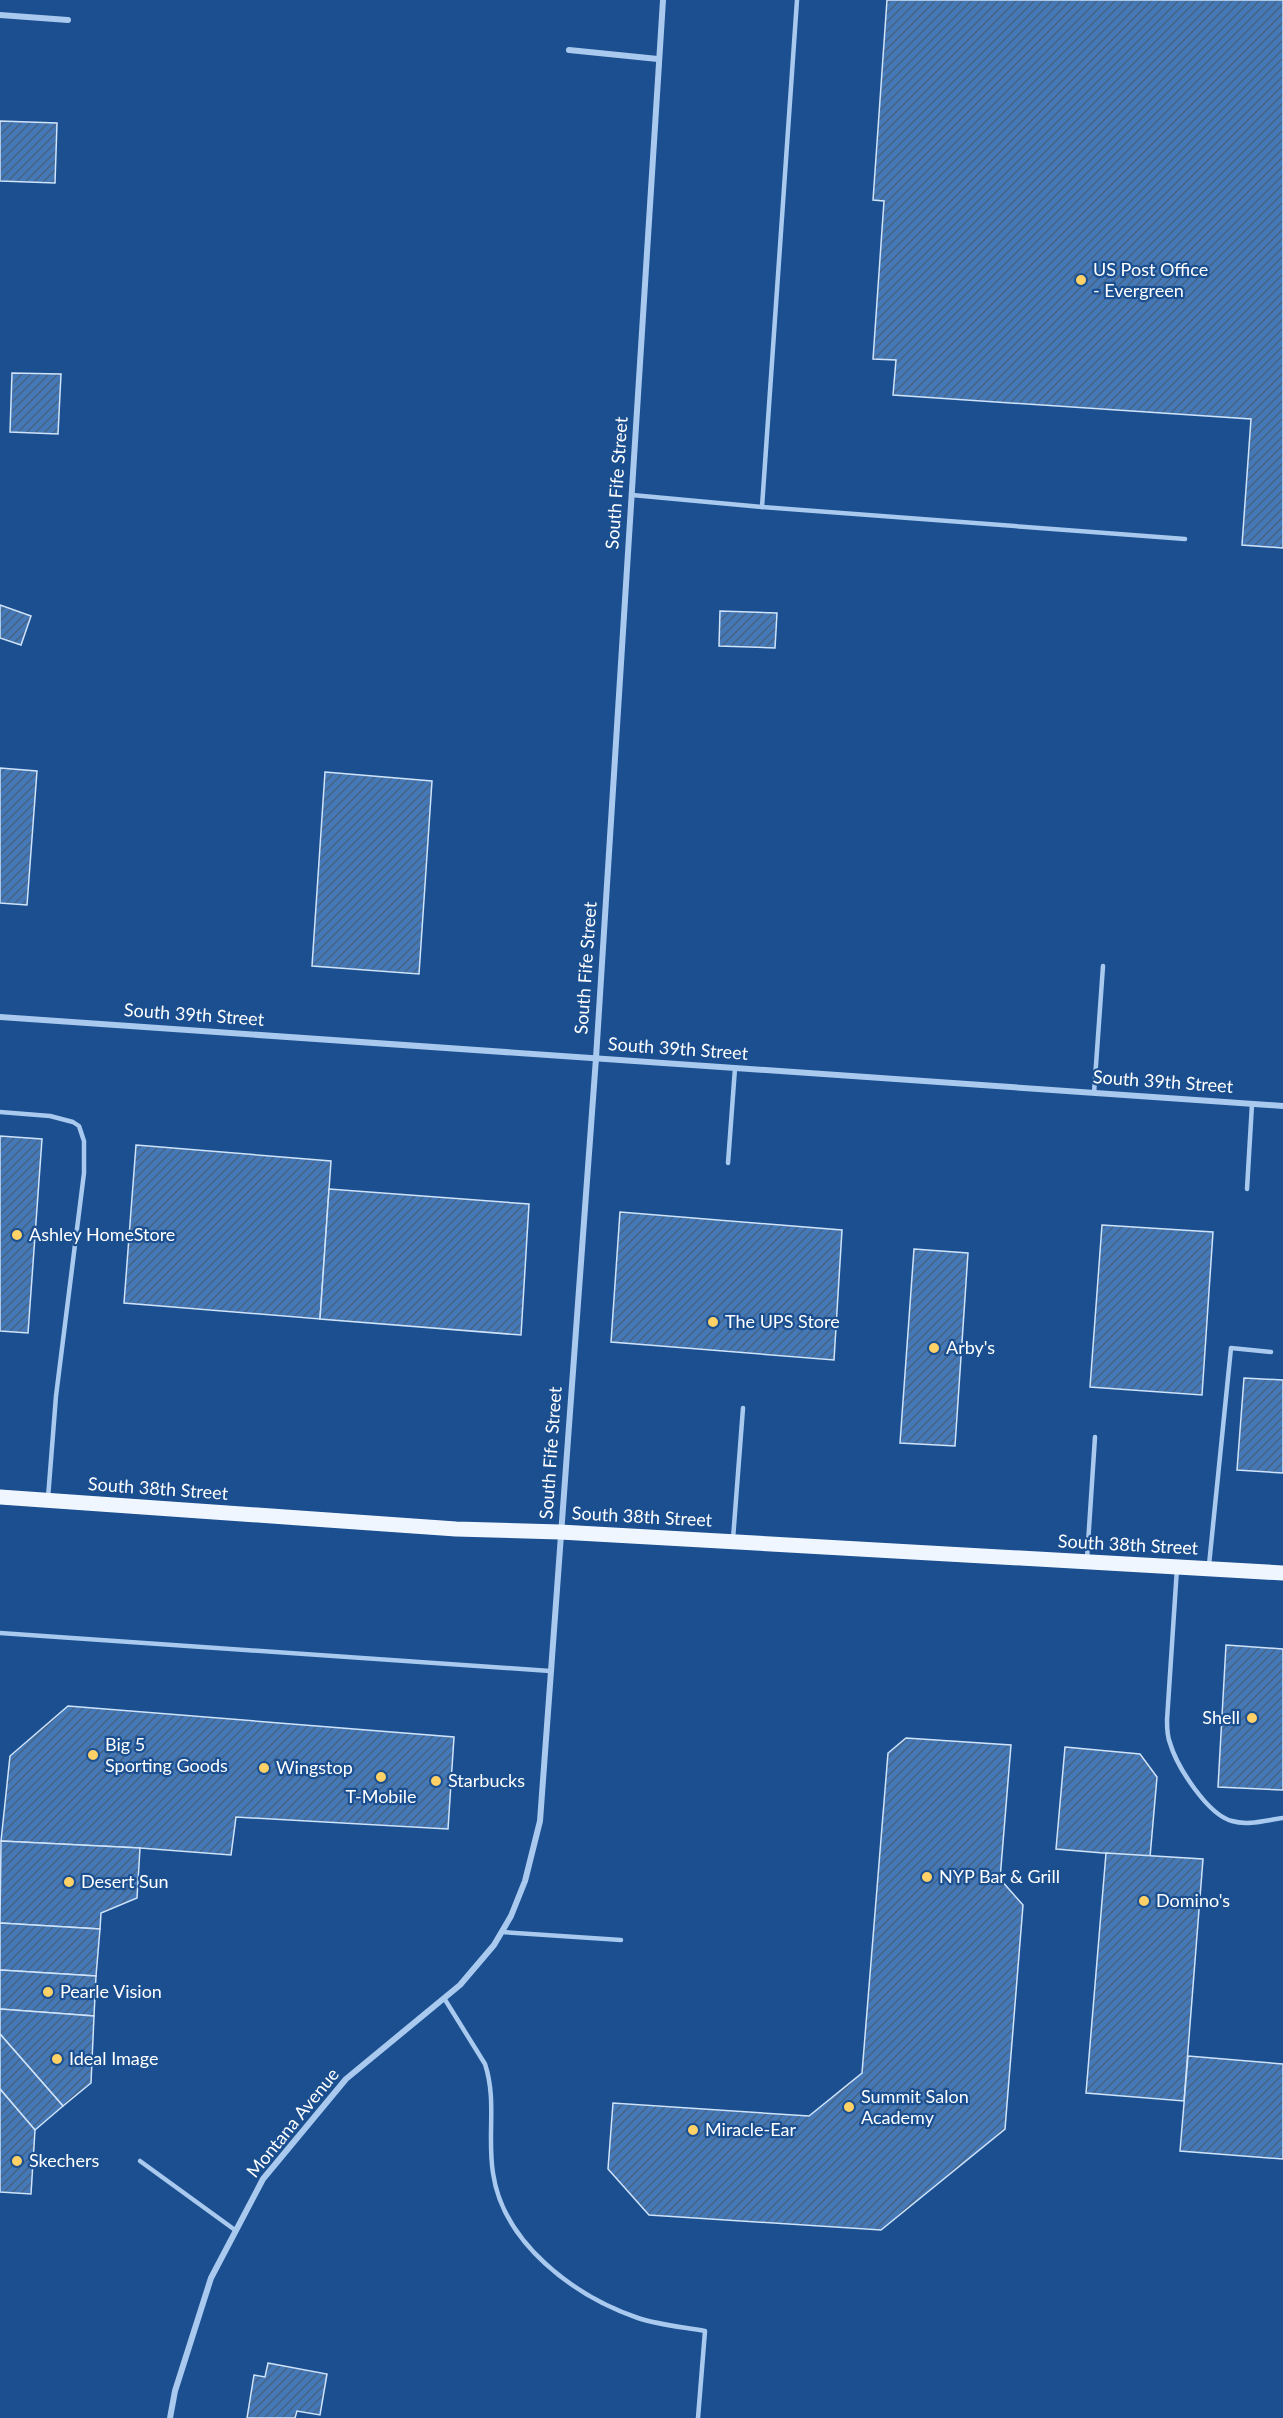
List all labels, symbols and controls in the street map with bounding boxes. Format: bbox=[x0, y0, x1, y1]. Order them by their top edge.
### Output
place label: US Post Office - Evergreen bbox=[1093, 258, 1208, 301]
marker: US Post Office - Evergreen bbox=[1074, 273, 1088, 287]
street label: South Fife Street bbox=[600, 415, 632, 550]
street label: South Fife Street bbox=[569, 900, 601, 1035]
street label: South 39th Street bbox=[123, 998, 265, 1030]
street label: South 39th Street bbox=[607, 1032, 749, 1064]
street label: South 39th Street bbox=[1092, 1065, 1234, 1097]
place label: Ashley HomeStore bbox=[29, 1223, 175, 1245]
marker: Ashley HomeStore bbox=[10, 1228, 24, 1242]
place label: The UPS Store bbox=[725, 1310, 840, 1332]
marker: The UPS Store bbox=[706, 1315, 720, 1329]
place label: Arby's bbox=[946, 1336, 995, 1358]
marker: Arby's bbox=[927, 1341, 941, 1355]
street label: South Fife Street bbox=[534, 1385, 566, 1520]
street label: South 38th Street bbox=[87, 1472, 229, 1504]
street label: South 38th Street bbox=[571, 1501, 713, 1531]
street label: South 38th Street bbox=[1057, 1529, 1199, 1559]
place label: Shell bbox=[1202, 1706, 1240, 1728]
marker: Shell bbox=[1245, 1711, 1259, 1725]
place label: Big 5 Sporting Goods bbox=[105, 1733, 228, 1776]
marker: Big 5 Sporting Goods bbox=[86, 1748, 100, 1762]
place label: Wingstop bbox=[276, 1756, 353, 1778]
marker: Wingstop bbox=[257, 1761, 271, 1775]
place label: Starbucks bbox=[448, 1769, 525, 1791]
marker: T-Mobile bbox=[374, 1770, 388, 1784]
marker: Starbucks bbox=[429, 1774, 443, 1788]
place label: T-Mobile bbox=[345, 1785, 417, 1807]
place label: NYP Bar & Grill bbox=[939, 1865, 1060, 1887]
place label: Desert Sun bbox=[81, 1870, 169, 1892]
marker: NYP Bar & Grill bbox=[920, 1870, 934, 1884]
marker: Desert Sun bbox=[62, 1875, 76, 1889]
place label: Domino's bbox=[1156, 1889, 1230, 1911]
marker: Domino's bbox=[1137, 1894, 1151, 1908]
place label: Pearle Vision bbox=[60, 1980, 162, 2002]
marker: Pearle Vision bbox=[41, 1985, 55, 1999]
place label: Ideal Image bbox=[69, 2047, 159, 2069]
marker: Ideal Image bbox=[50, 2052, 64, 2066]
street label: Montana Avenue bbox=[241, 2063, 343, 2182]
place label: Summit Salon Academy bbox=[861, 2085, 969, 2128]
marker: Summit Salon Academy bbox=[842, 2100, 856, 2114]
place label: Miracle-Ear bbox=[705, 2118, 797, 2140]
marker: Miracle-Ear bbox=[686, 2123, 700, 2137]
place label: Skechers bbox=[29, 2149, 99, 2171]
marker: Skechers bbox=[10, 2154, 24, 2168]

